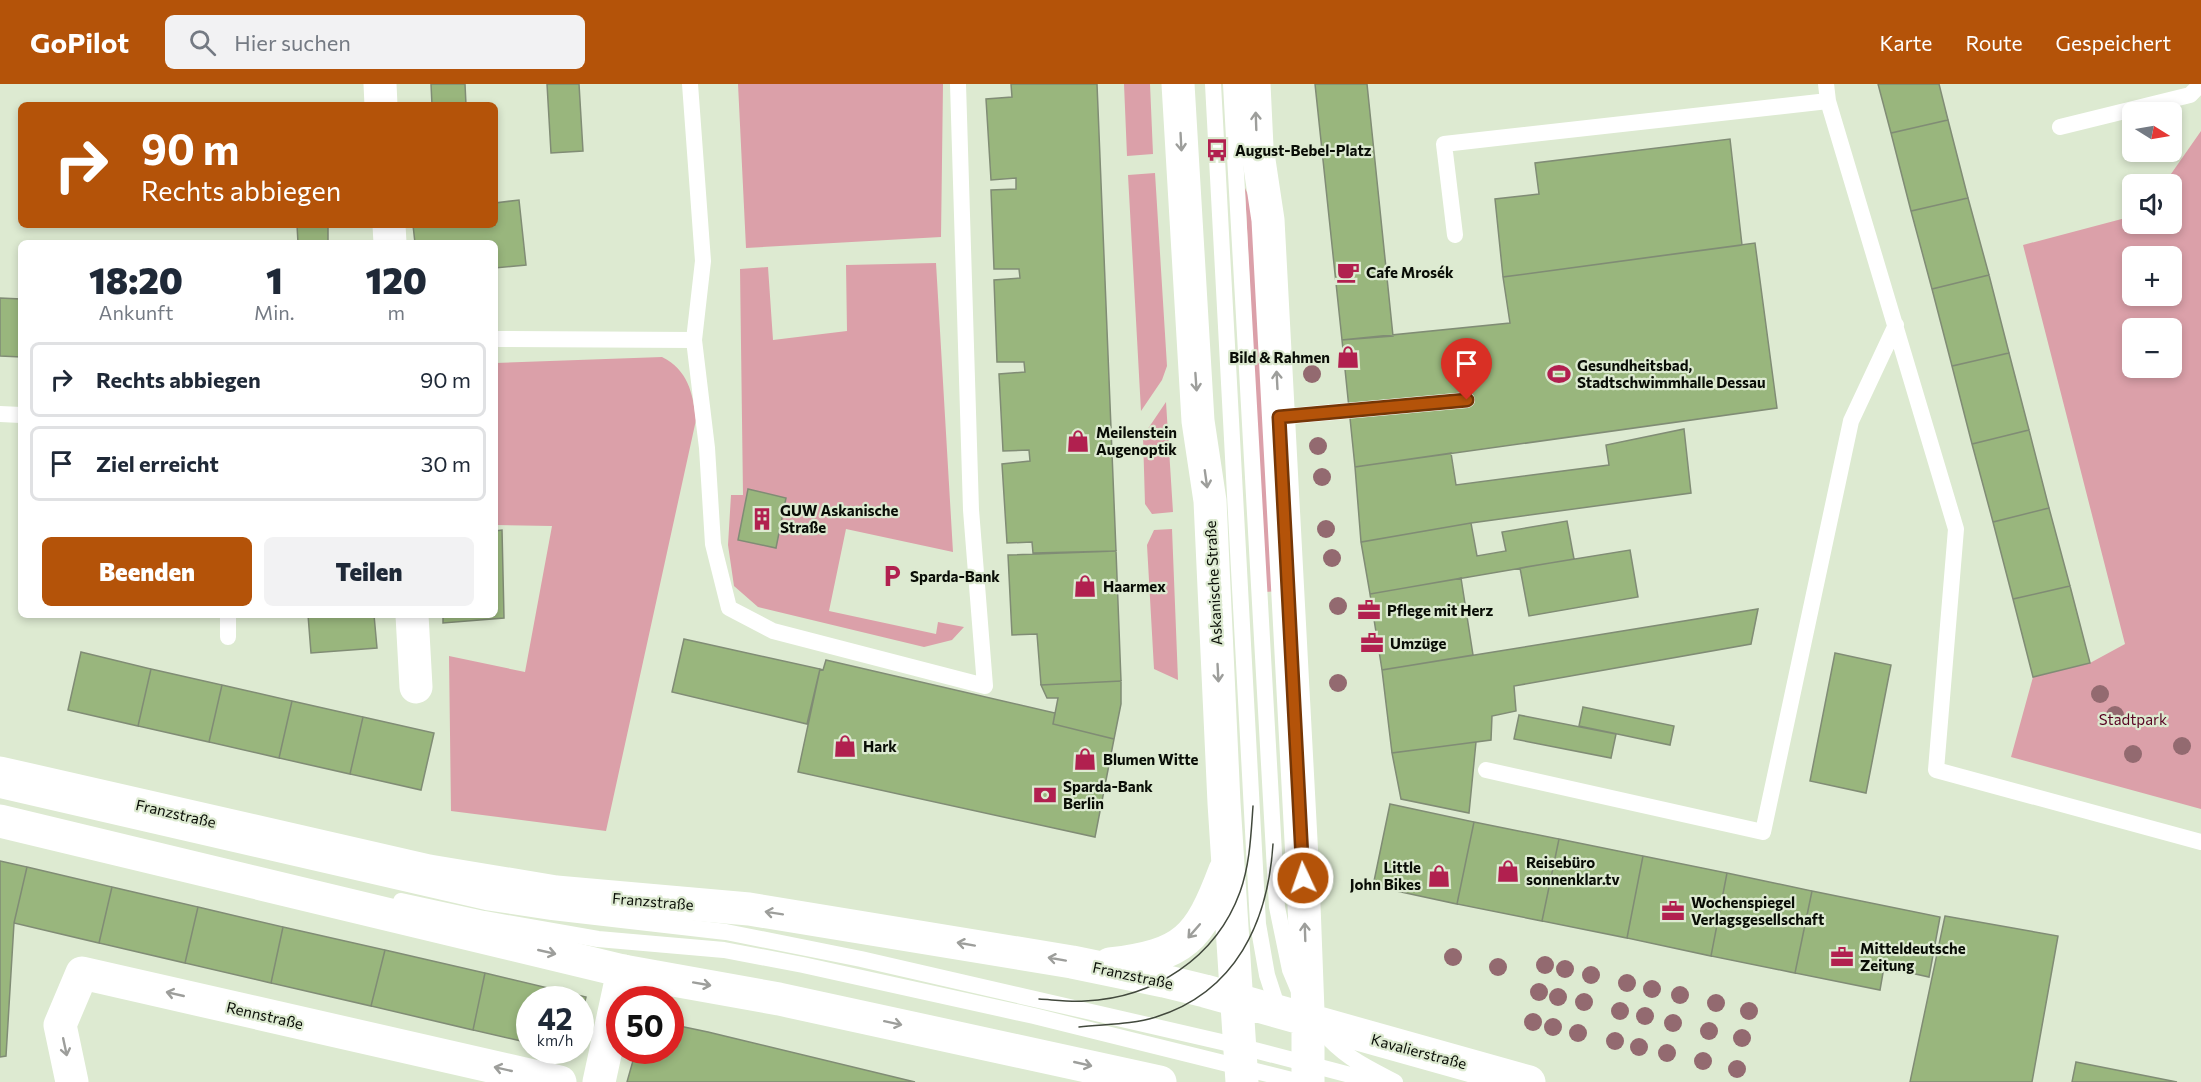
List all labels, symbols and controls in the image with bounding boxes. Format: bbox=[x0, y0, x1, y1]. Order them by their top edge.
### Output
search box bbox=[165, 15, 585, 69]
text: GoPilot bbox=[30, 25, 129, 59]
icon: search bbox=[186, 26, 219, 59]
text: Hier suchen bbox=[234, 29, 351, 56]
text: Karte bbox=[1879, 30, 1932, 55]
text: Route bbox=[1965, 30, 2023, 55]
text: Gespeichert bbox=[2056, 30, 2171, 55]
north arrow bbox=[2122, 102, 2182, 162]
map controls bbox=[2122, 102, 2182, 378]
one-way arrow bbox=[1250, 111, 1261, 131]
text: 90 m bbox=[141, 122, 240, 174]
icon: right bbox=[42, 126, 120, 204]
one-way arrow bbox=[1176, 132, 1187, 152]
bus stop icon: August-Bebel-Platz bbox=[1204, 137, 1230, 163]
place label: August-Bebel-Platz bbox=[1235, 141, 1372, 159]
text: Rechts abbiegen bbox=[141, 174, 341, 207]
button: sound bbox=[2122, 174, 2182, 234]
button: + bbox=[2122, 246, 2182, 306]
text: 18:20 bbox=[89, 257, 183, 301]
text: 1 bbox=[266, 257, 283, 301]
text: 120 bbox=[366, 257, 427, 301]
cafe icon: Cafe Mrosék bbox=[1335, 259, 1361, 285]
place label: Cafe Mrosék bbox=[1366, 263, 1454, 281]
text: Ankunft bbox=[99, 300, 173, 324]
text: Min. bbox=[254, 300, 295, 324]
text: m bbox=[388, 300, 405, 324]
button: − bbox=[2122, 318, 2182, 378]
pin bbox=[1441, 338, 1492, 400]
shop icon: Bild & Rahmen bbox=[1335, 344, 1361, 370]
icon: arrive bbox=[1450, 347, 1483, 380]
place label: Bild & Rahmen bbox=[1229, 348, 1330, 366]
place label: Gesundheitsbad, Stadtschwimmhalle Dessau bbox=[1577, 356, 1766, 391]
sports icon: Gesundheitsbad, Stadtschwimmhalle Dessau bbox=[1546, 361, 1572, 387]
icon: right bbox=[45, 363, 78, 396]
text: Rechts abbiegen bbox=[96, 366, 261, 393]
text: 90 m bbox=[420, 366, 471, 393]
one-way arrow bbox=[1272, 371, 1283, 391]
one-way arrow bbox=[1190, 372, 1201, 391]
place label: Meilenstein Augenoptik bbox=[1096, 423, 1177, 458]
shop icon: Meilenstein Augenoptik bbox=[1065, 428, 1091, 454]
icon: arrive bbox=[45, 447, 78, 480]
text: Ziel erreicht bbox=[96, 450, 219, 477]
text: 30 m bbox=[421, 450, 471, 477]
one-way arrow bbox=[1201, 468, 1212, 488]
place label: GUW Askanische Straße bbox=[780, 501, 899, 536]
building icon: GUW Askanische Straße bbox=[749, 506, 775, 532]
street label: Askanische Straße bbox=[1201, 520, 1225, 646]
button: Beenden bbox=[42, 537, 252, 606]
button: Teilen bbox=[264, 537, 474, 606]
parking icon: Sparda-Bank bbox=[879, 563, 905, 589]
place label: Sparda-Bank bbox=[910, 567, 1000, 585]
shop icon: Haarmex bbox=[1072, 573, 1098, 599]
place label: Haarmex bbox=[1103, 577, 1166, 595]
office icon: Pflege mit Herz bbox=[1356, 597, 1382, 623]
place label: Pflege mit Herz bbox=[1387, 601, 1494, 619]
office icon: Umzüge bbox=[1359, 630, 1385, 656]
place label: Umzüge bbox=[1390, 634, 1446, 652]
one-way arrow bbox=[1212, 663, 1223, 683]
park label: Stadtpark bbox=[2099, 710, 2167, 728]
shop icon: Hark bbox=[832, 733, 858, 759]
place label: Hark bbox=[863, 737, 897, 755]
shop icon: Blumen Witte bbox=[1072, 746, 1098, 772]
place label: Blumen Witte bbox=[1103, 750, 1199, 768]
place label: Sparda-Bank Berlin bbox=[1063, 777, 1153, 812]
bank icon: Sparda-Bank Berlin bbox=[1032, 782, 1058, 808]
street label: Franzstraße bbox=[134, 795, 218, 831]
position arrow bbox=[1271, 846, 1335, 910]
place label: Reisebüro sonnenklar.tv bbox=[1526, 853, 1620, 888]
place label: Little John Bikes bbox=[1350, 858, 1421, 893]
shop icon: Reisebüro sonnenklar.tv bbox=[1495, 858, 1521, 884]
shop icon: Little John Bikes bbox=[1426, 863, 1452, 889]
street label: Franzstraße bbox=[611, 888, 695, 914]
place label: Wochenspiegel Verlagsgesellschaft bbox=[1691, 893, 1824, 928]
office icon: Wochenspiegel Verlagsgesellschaft bbox=[1660, 898, 1686, 924]
one-way arrow bbox=[764, 907, 784, 918]
one-way arrow bbox=[1299, 922, 1310, 942]
one-way arrow bbox=[1187, 923, 1201, 938]
one-way arrow bbox=[957, 938, 976, 949]
place label: Mitteldeutsche Zeitung bbox=[1860, 939, 1966, 974]
office icon: Mitteldeutsche Zeitung bbox=[1829, 944, 1855, 970]
one-way arrow bbox=[537, 947, 556, 959]
one-way arrow bbox=[1048, 954, 1067, 965]
street label: Franzstraße bbox=[1091, 958, 1175, 992]
one-way arrow bbox=[692, 979, 711, 990]
speed limit sign: 50 bbox=[606, 986, 684, 1064]
one-way arrow bbox=[165, 988, 184, 1000]
street label: Rennstraße bbox=[225, 997, 305, 1033]
text: 42 bbox=[537, 999, 573, 1036]
one-way arrow bbox=[883, 1018, 902, 1030]
street label: Kavalierstraße bbox=[1369, 1030, 1469, 1072]
text: km/h bbox=[537, 1031, 573, 1049]
one-way arrow bbox=[59, 1037, 71, 1056]
one-way arrow bbox=[1074, 1059, 1093, 1071]
one-way arrow bbox=[494, 1063, 513, 1074]

